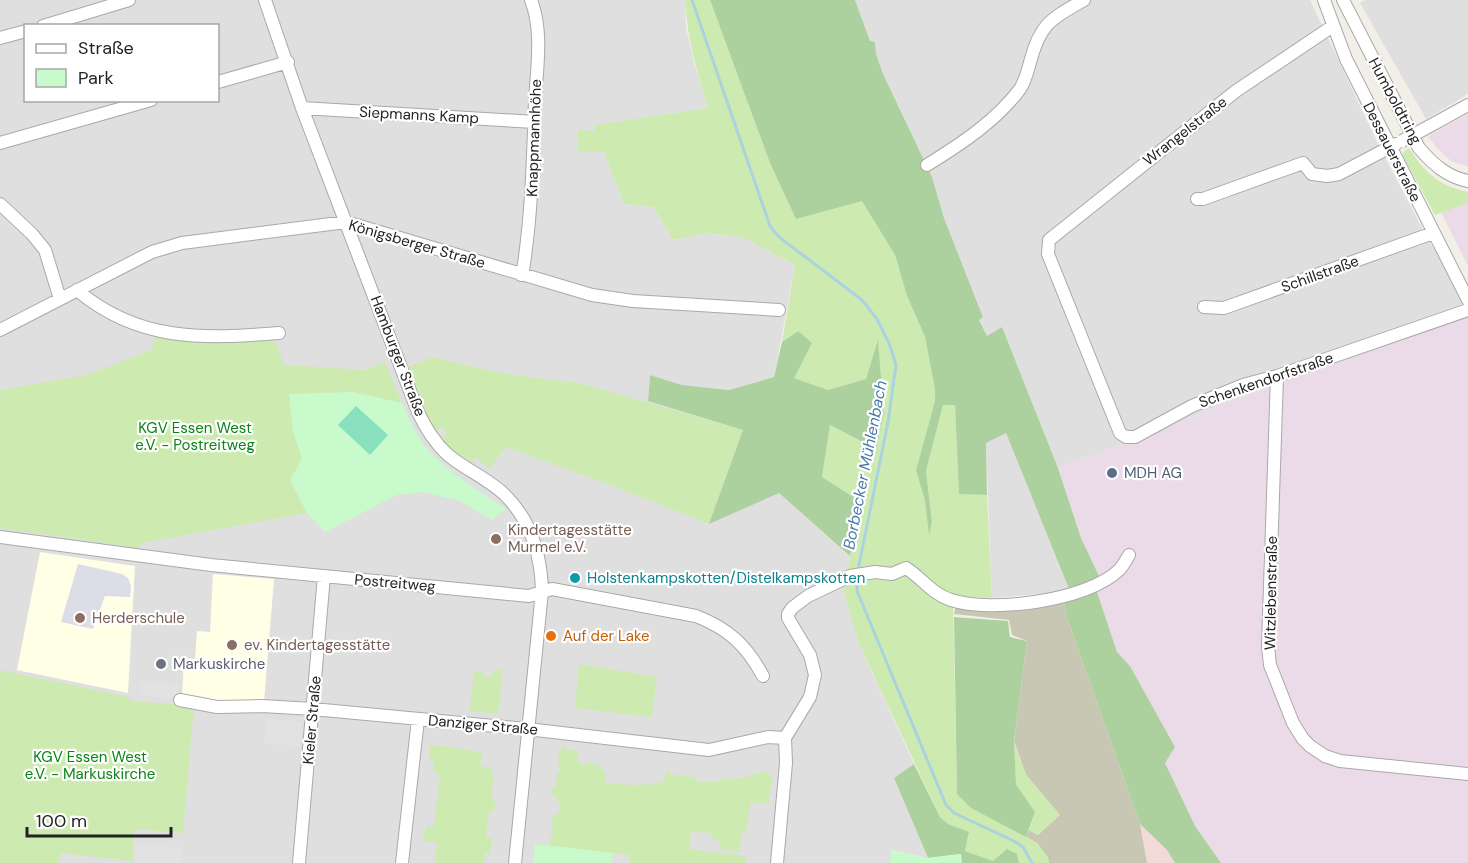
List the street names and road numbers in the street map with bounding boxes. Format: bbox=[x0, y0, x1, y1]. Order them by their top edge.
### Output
street label: Humboldtring bbox=[1364, 54, 1426, 148]
street label: Knappmannhöhe bbox=[522, 79, 546, 197]
street label: Wrangelstraße bbox=[1139, 92, 1231, 170]
street label: Dessauerstraße bbox=[1358, 99, 1426, 205]
street label: Siepmanns Kamp bbox=[359, 102, 479, 128]
street label: Königsberger Straße bbox=[346, 215, 488, 273]
street label: Schillstraße bbox=[1278, 251, 1362, 297]
street label: Hamburger Straße bbox=[366, 293, 430, 419]
street label: Schenkendorfstraße bbox=[1196, 348, 1336, 412]
street label: Witzlebenstraße bbox=[1260, 536, 1282, 650]
street label: Postreitweg bbox=[354, 569, 436, 597]
street label: Kieler Straße bbox=[298, 675, 326, 765]
street label: Danziger Straße bbox=[427, 710, 539, 740]

